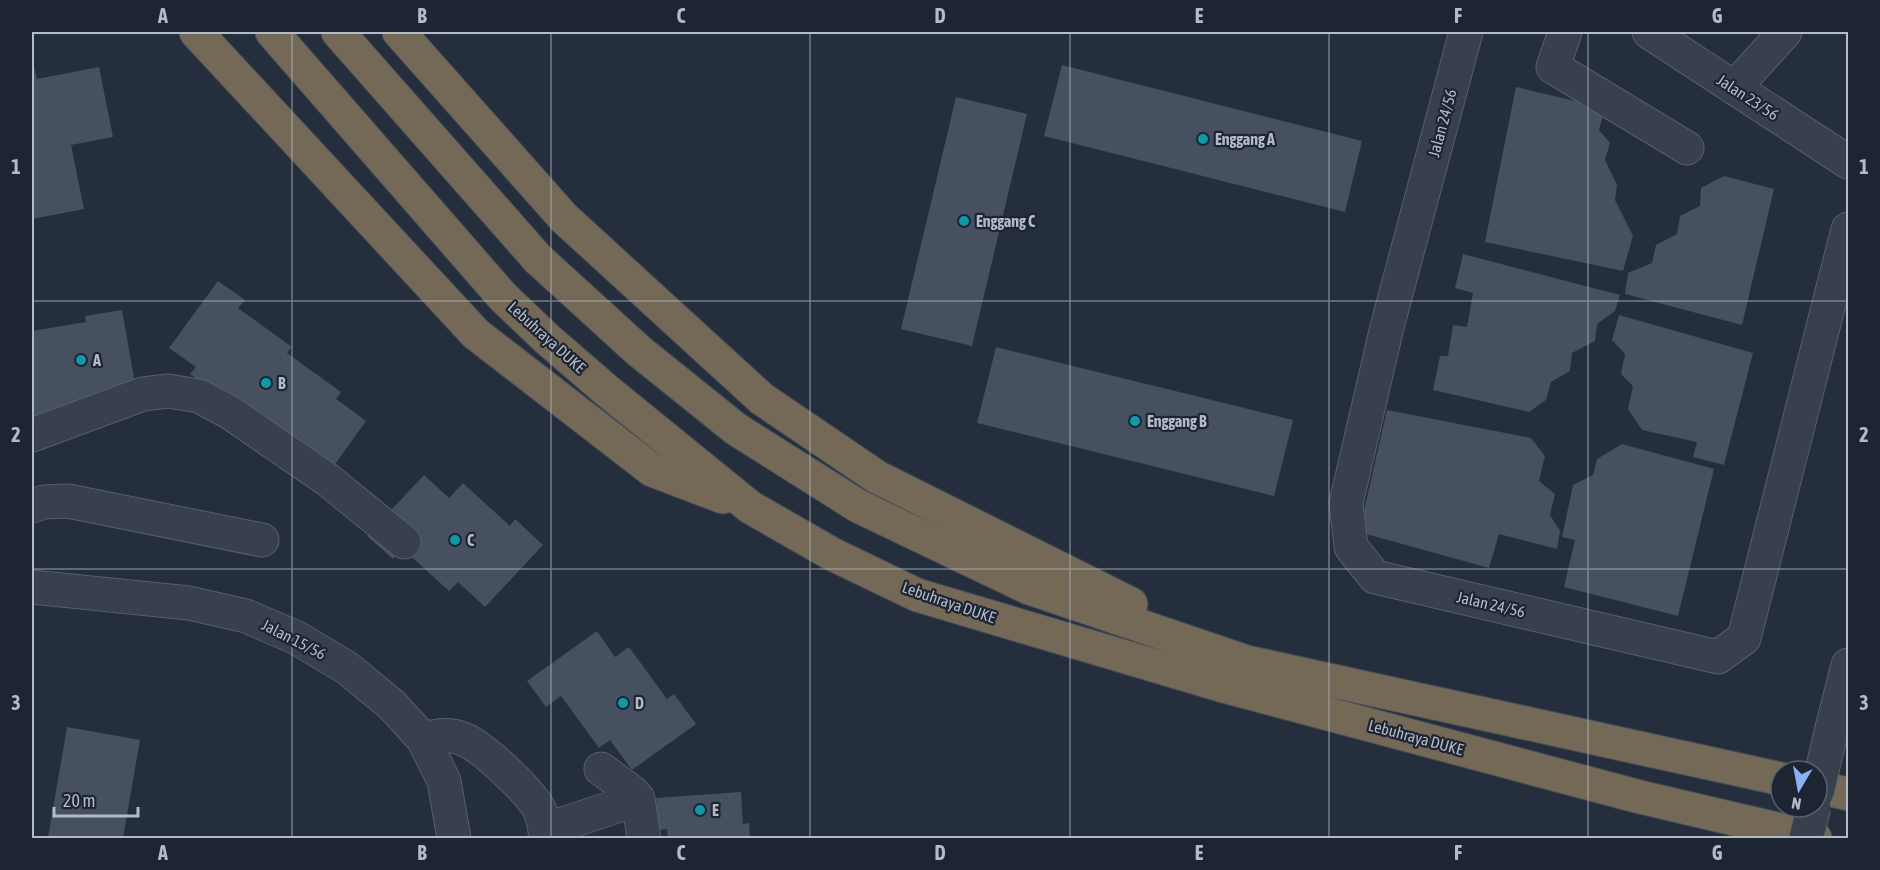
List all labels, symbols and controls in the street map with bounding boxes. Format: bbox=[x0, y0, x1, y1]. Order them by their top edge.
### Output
text: A bbox=[157, 4, 168, 27]
text: B bbox=[417, 4, 427, 27]
text: C bbox=[677, 4, 686, 27]
text: D bbox=[934, 4, 946, 27]
text: E bbox=[1195, 4, 1204, 27]
text: F bbox=[1454, 4, 1462, 27]
text: G bbox=[1712, 4, 1723, 27]
street label: Jalan 23/56 bbox=[1714, 70, 1782, 124]
street label: Jalan 24/56 bbox=[1424, 87, 1460, 159]
place label: Enggang A bbox=[1215, 130, 1275, 148]
marker: Enggang A bbox=[1196, 132, 1210, 146]
text: 1 bbox=[11, 155, 21, 178]
text: 1 bbox=[1859, 155, 1869, 178]
place label: Enggang C bbox=[976, 212, 1036, 230]
marker: Enggang C bbox=[957, 214, 971, 228]
street label: Lebuhraya DUKE bbox=[504, 298, 589, 377]
place label: A bbox=[92, 351, 101, 369]
marker: A bbox=[74, 353, 88, 367]
place label: B bbox=[278, 374, 286, 392]
marker: B bbox=[259, 376, 273, 390]
place label: Enggang B bbox=[1147, 412, 1207, 430]
marker: Enggang B bbox=[1128, 414, 1142, 428]
text: 2 bbox=[11, 423, 21, 446]
text: 2 bbox=[1859, 423, 1869, 446]
place label: C bbox=[467, 531, 475, 549]
marker: C bbox=[448, 533, 462, 547]
street label: Lebuhraya DUKE bbox=[900, 578, 998, 627]
street label: Jalan 24/56 bbox=[1455, 587, 1527, 621]
street label: Jalan 15/56 bbox=[259, 615, 329, 663]
text: 3 bbox=[11, 691, 21, 714]
text: 3 bbox=[1859, 691, 1869, 714]
place label: D bbox=[635, 694, 644, 712]
marker: D bbox=[616, 696, 630, 710]
street label: Lebuhraya DUKE bbox=[1366, 716, 1466, 759]
north arrow bbox=[1769, 759, 1829, 819]
scale bar bbox=[54, 780, 138, 818]
text: 20 m bbox=[63, 790, 95, 811]
text: N bbox=[1790, 794, 1803, 813]
place label: E bbox=[712, 801, 719, 819]
marker: E bbox=[693, 803, 707, 817]
text: A bbox=[157, 841, 168, 864]
text: B bbox=[417, 841, 427, 864]
text: C bbox=[677, 841, 686, 864]
text: D bbox=[934, 841, 946, 864]
text: E bbox=[1195, 841, 1204, 864]
text: F bbox=[1454, 841, 1462, 864]
text: G bbox=[1712, 841, 1723, 864]

